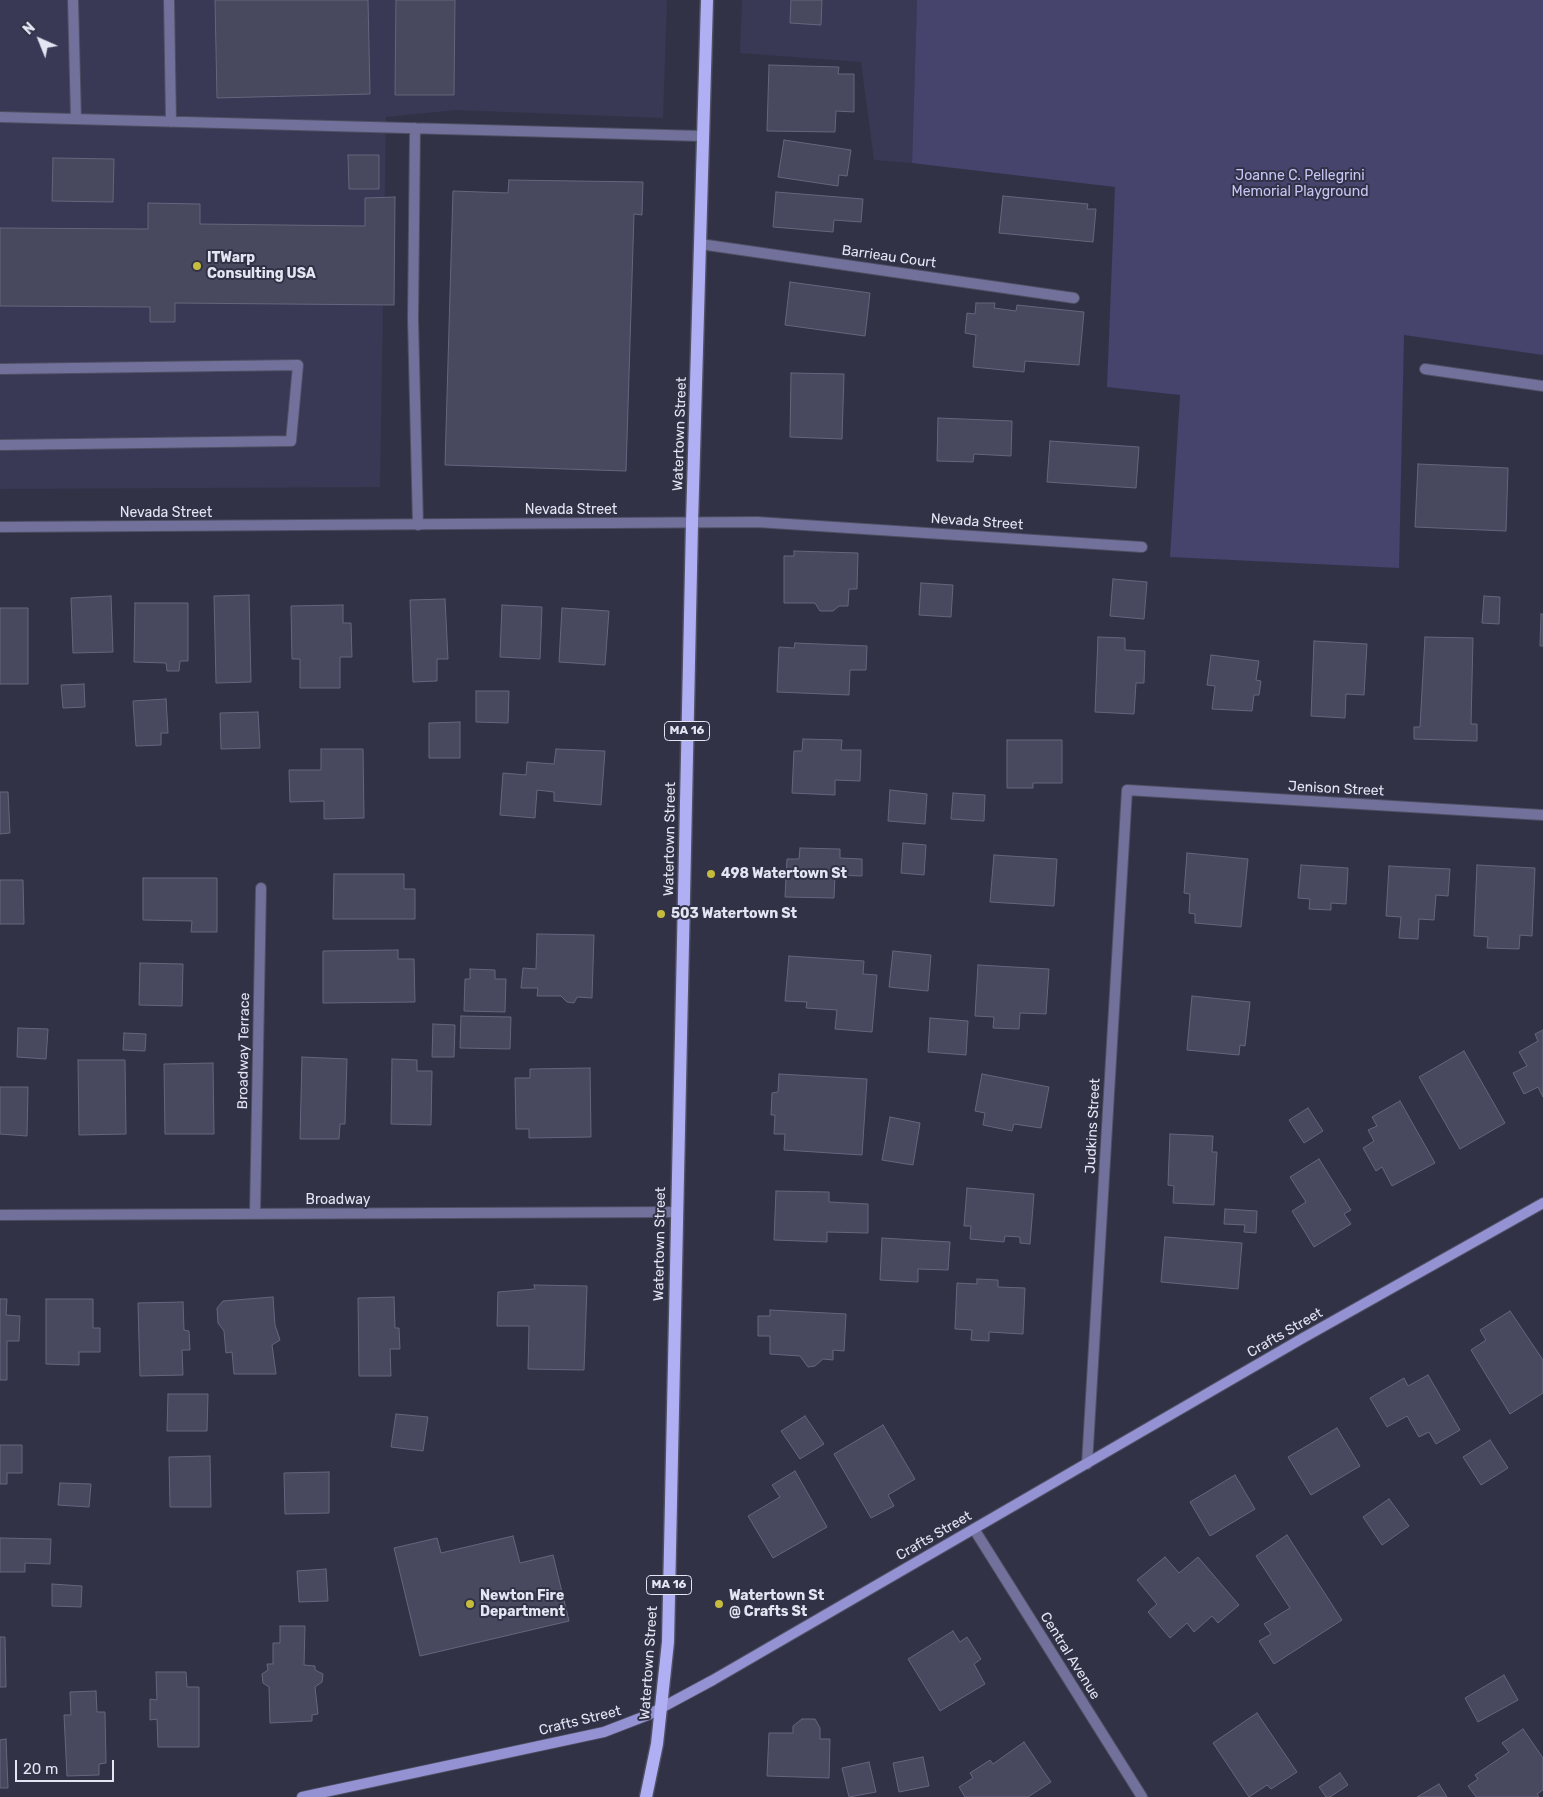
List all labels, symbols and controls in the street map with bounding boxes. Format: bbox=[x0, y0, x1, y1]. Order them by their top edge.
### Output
north arrow bbox=[15, 15, 65, 65]
text: N bbox=[20, 19, 39, 38]
park label: Joanne C. Pellegrini Memorial Playground bbox=[1232, 168, 1368, 200]
street label: Barrieau Court bbox=[841, 242, 937, 272]
place label: ITWarp Consulting USA bbox=[207, 250, 316, 282]
marker: ITWarp Consulting USA bbox=[191, 260, 203, 272]
street label: Watertown Street bbox=[670, 377, 690, 491]
street label: Nevada Street bbox=[525, 502, 617, 518]
street label: Nevada Street bbox=[120, 505, 212, 521]
street label: Nevada Street bbox=[930, 510, 1024, 534]
road number: MA 16 bbox=[664, 721, 710, 740]
street label: Jenison Street bbox=[1288, 778, 1384, 800]
street label: Watertown Street bbox=[661, 782, 679, 896]
place label: 498 Watertown St bbox=[721, 866, 847, 882]
marker: 498 Watertown St bbox=[705, 868, 717, 880]
place label: 503 Watertown St bbox=[671, 906, 797, 922]
marker: 503 Watertown St bbox=[655, 908, 667, 920]
street label: Broadway Terrace bbox=[235, 992, 253, 1110]
street label: Judkins Street bbox=[1082, 1078, 1104, 1174]
street label: Watertown Street bbox=[651, 1187, 669, 1301]
street label: Broadway bbox=[306, 1192, 370, 1208]
street label: Crafts Street bbox=[1244, 1305, 1326, 1361]
street label: Crafts Street bbox=[893, 1508, 975, 1564]
road number: MA 16 bbox=[646, 1576, 692, 1594]
place label: Newton Fire Department bbox=[480, 1588, 565, 1620]
place label: Watertown St @ Crafts St bbox=[729, 1588, 824, 1620]
marker: Newton Fire Department bbox=[464, 1598, 476, 1610]
marker: Watertown St @ Crafts St bbox=[713, 1598, 725, 1610]
street label: Watertown Street bbox=[637, 1605, 661, 1721]
street label: Central Avenue bbox=[1036, 1609, 1104, 1703]
street label: Crafts Street bbox=[537, 1703, 623, 1739]
scale bar bbox=[18, 1750, 116, 1782]
text: 20 m bbox=[23, 1760, 58, 1778]

